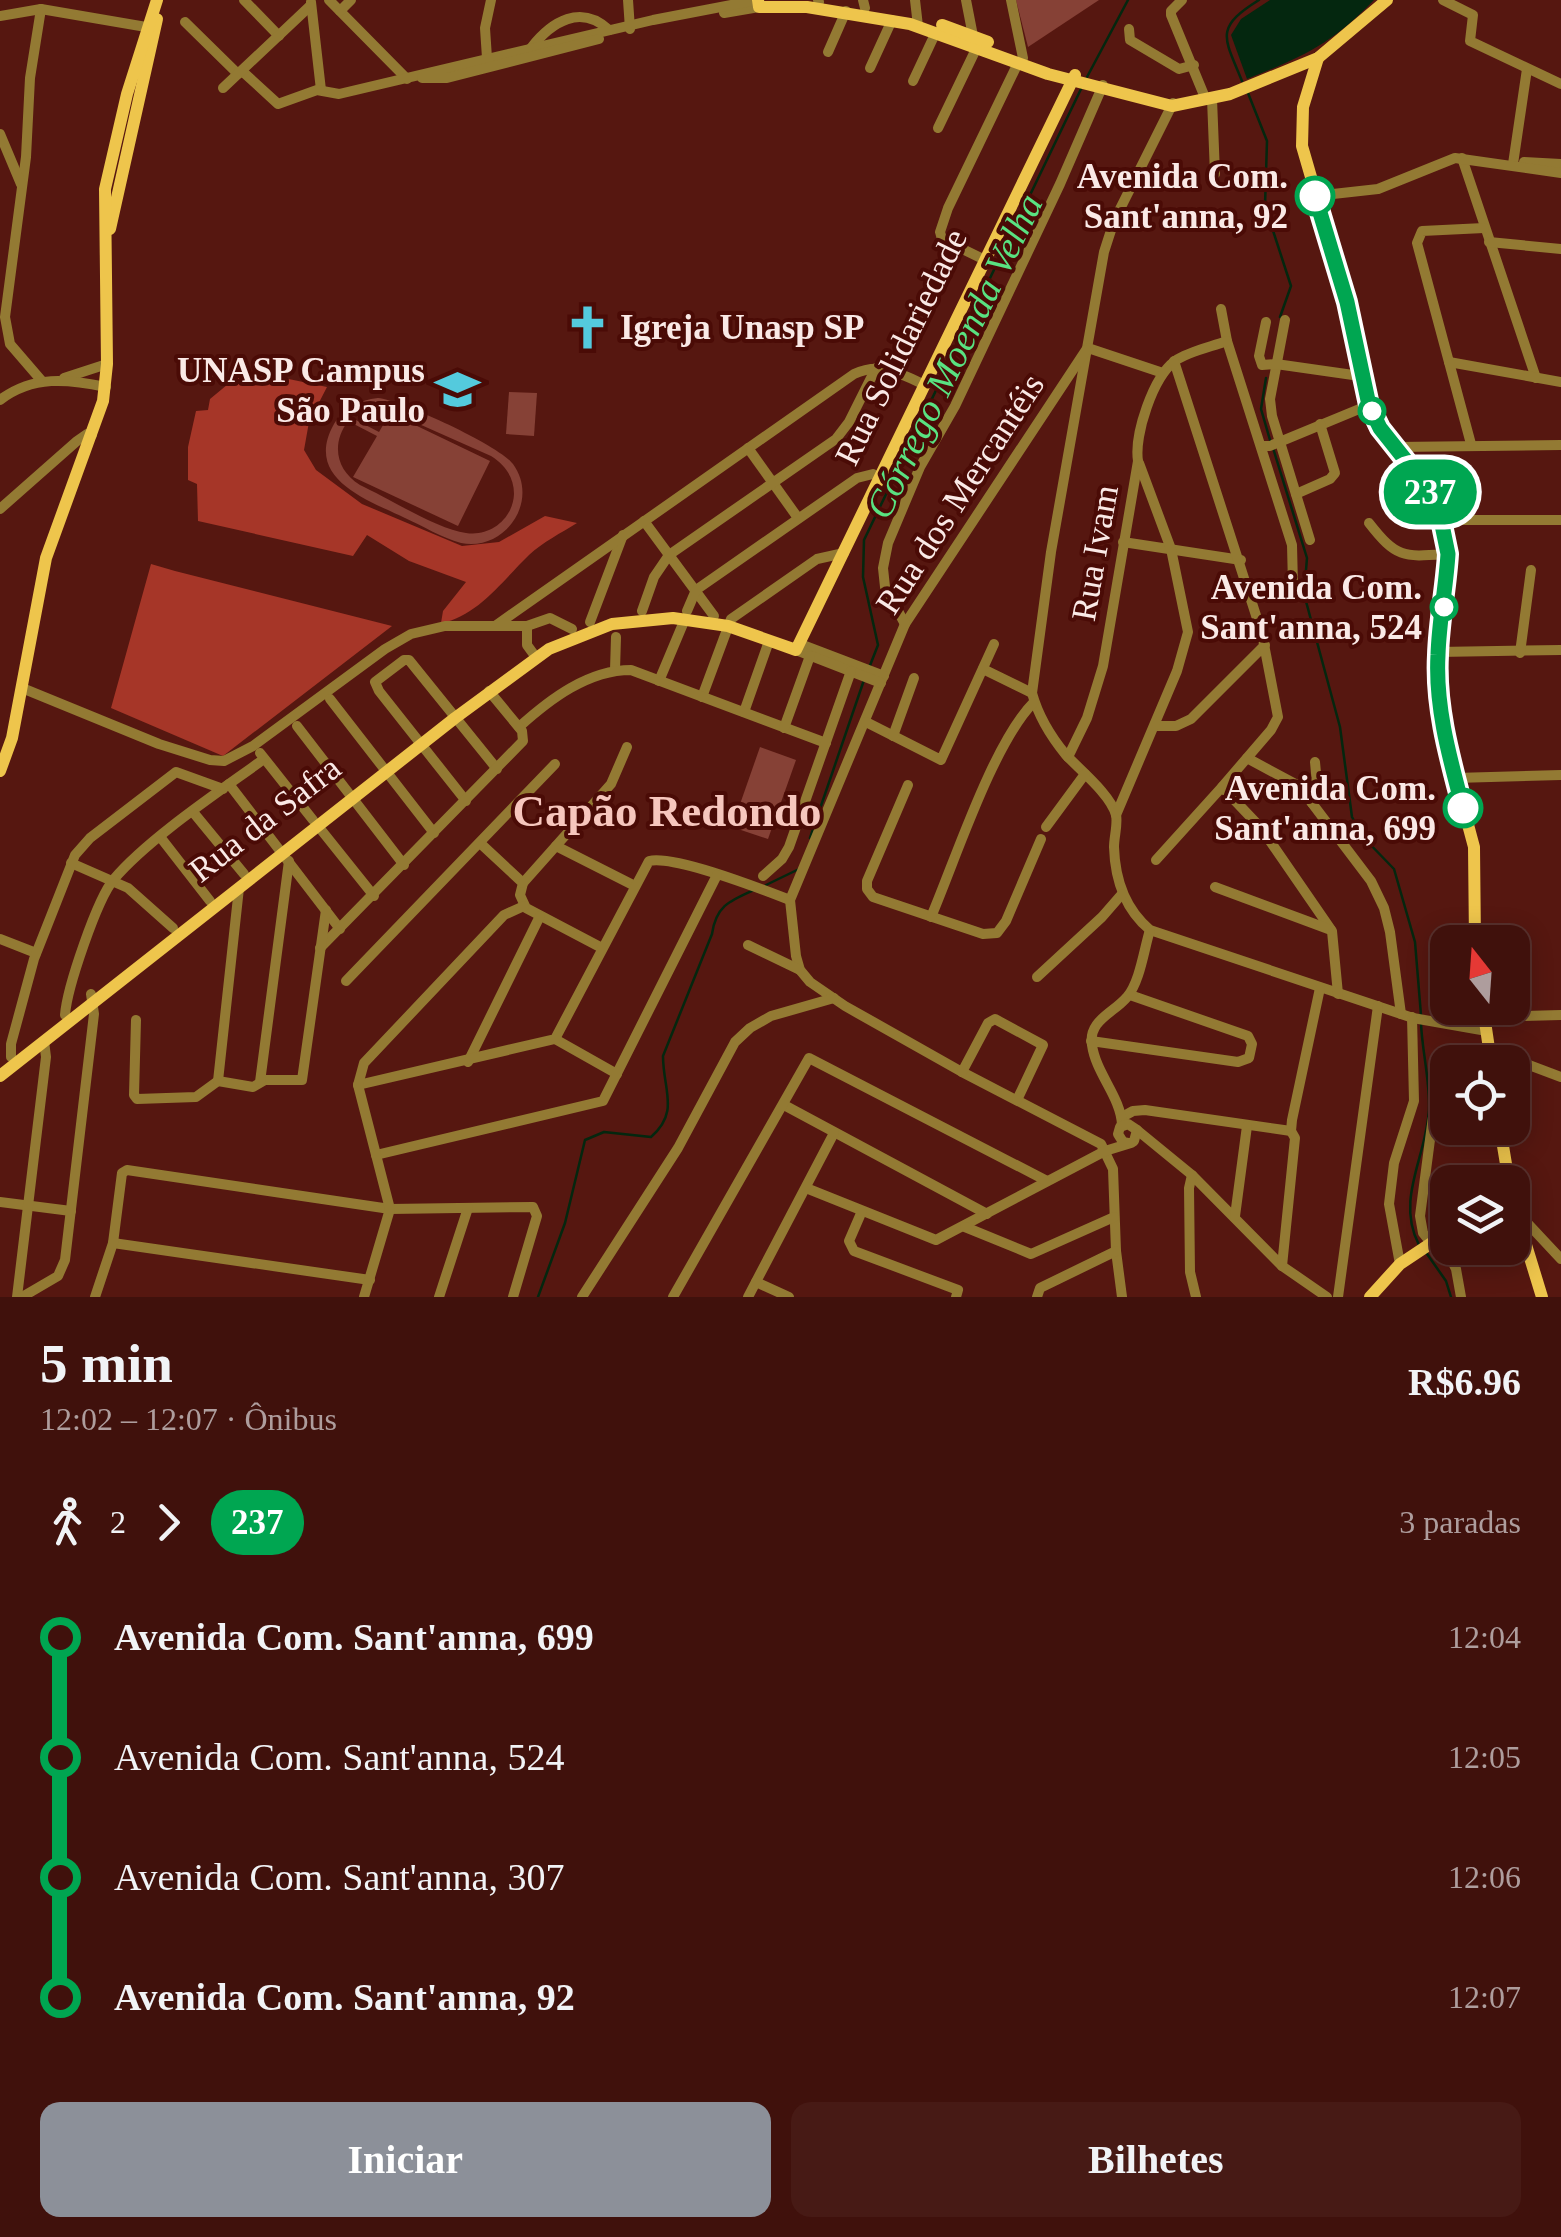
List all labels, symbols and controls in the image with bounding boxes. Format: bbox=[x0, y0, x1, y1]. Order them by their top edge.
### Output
place label: Avenida Com. Sant'anna, 92 bbox=[1077, 157, 1288, 236]
marker: Avenida Com. Sant'anna, 92 bbox=[1296, 177, 1334, 215]
water label: Córrego Moenda Velha bbox=[857, 187, 1051, 525]
street label: Rua Solidariedade bbox=[827, 223, 975, 471]
church icon: Igreja Unasp SP bbox=[563, 303, 611, 351]
place label: Igreja Unasp SP bbox=[620, 308, 864, 347]
place label: UNASP Campus São Paulo bbox=[177, 351, 425, 430]
school or university icon: UNASP Campus São Paulo bbox=[434, 366, 482, 414]
street label: Rua dos Mercantéis bbox=[868, 367, 1052, 621]
unlabelled marker bbox=[1359, 398, 1385, 424]
line badge: 237 bbox=[1372, 460, 1488, 524]
text: 237 bbox=[1404, 473, 1456, 512]
street label: Rua Ivam bbox=[1064, 482, 1126, 624]
place label: Avenida Com. Sant'anna, 524 bbox=[1200, 568, 1422, 647]
marker: Avenida Com. Sant'anna, 524 bbox=[1431, 594, 1457, 620]
street label: Rua da Safra bbox=[182, 748, 349, 890]
place label: Avenida Com. Sant'anna, 699 bbox=[1214, 769, 1436, 848]
district label: Capão Redondo bbox=[513, 786, 821, 836]
marker: Avenida Com. Sant'anna, 699 bbox=[1444, 789, 1482, 827]
north arrow bbox=[1430, 925, 1530, 1025]
map controls bbox=[1430, 925, 1530, 1265]
button: locate bbox=[1430, 1045, 1530, 1145]
button: layers bbox=[1430, 1165, 1530, 1265]
text: 5 min bbox=[40, 1333, 173, 1394]
text: R$6.96 bbox=[1408, 1361, 1521, 1403]
text: 12:02 – 12:07 · Ônibus bbox=[40, 1401, 337, 1437]
icon: walk bbox=[40, 1495, 95, 1550]
icon: forward bbox=[141, 1495, 196, 1550]
text: 237 bbox=[231, 1503, 284, 1542]
text: 2 bbox=[110, 1504, 126, 1540]
text: 3 paradas bbox=[1399, 1504, 1521, 1540]
text: Avenida Com. Sant'anna, 699 bbox=[114, 1616, 594, 1658]
text: 12:04 bbox=[1448, 1619, 1521, 1655]
text: Avenida Com. Sant'anna, 524 bbox=[114, 1736, 564, 1778]
text: 12:05 bbox=[1448, 1739, 1521, 1775]
text: Avenida Com. Sant'anna, 307 bbox=[114, 1856, 564, 1898]
text: 12:06 bbox=[1448, 1859, 1521, 1895]
text: Avenida Com. Sant'anna, 92 bbox=[114, 1976, 575, 2018]
text: 12:07 bbox=[1448, 1979, 1521, 2015]
button: Iniciar bbox=[40, 2102, 771, 2217]
button: Bilhetes bbox=[791, 2102, 1521, 2217]

